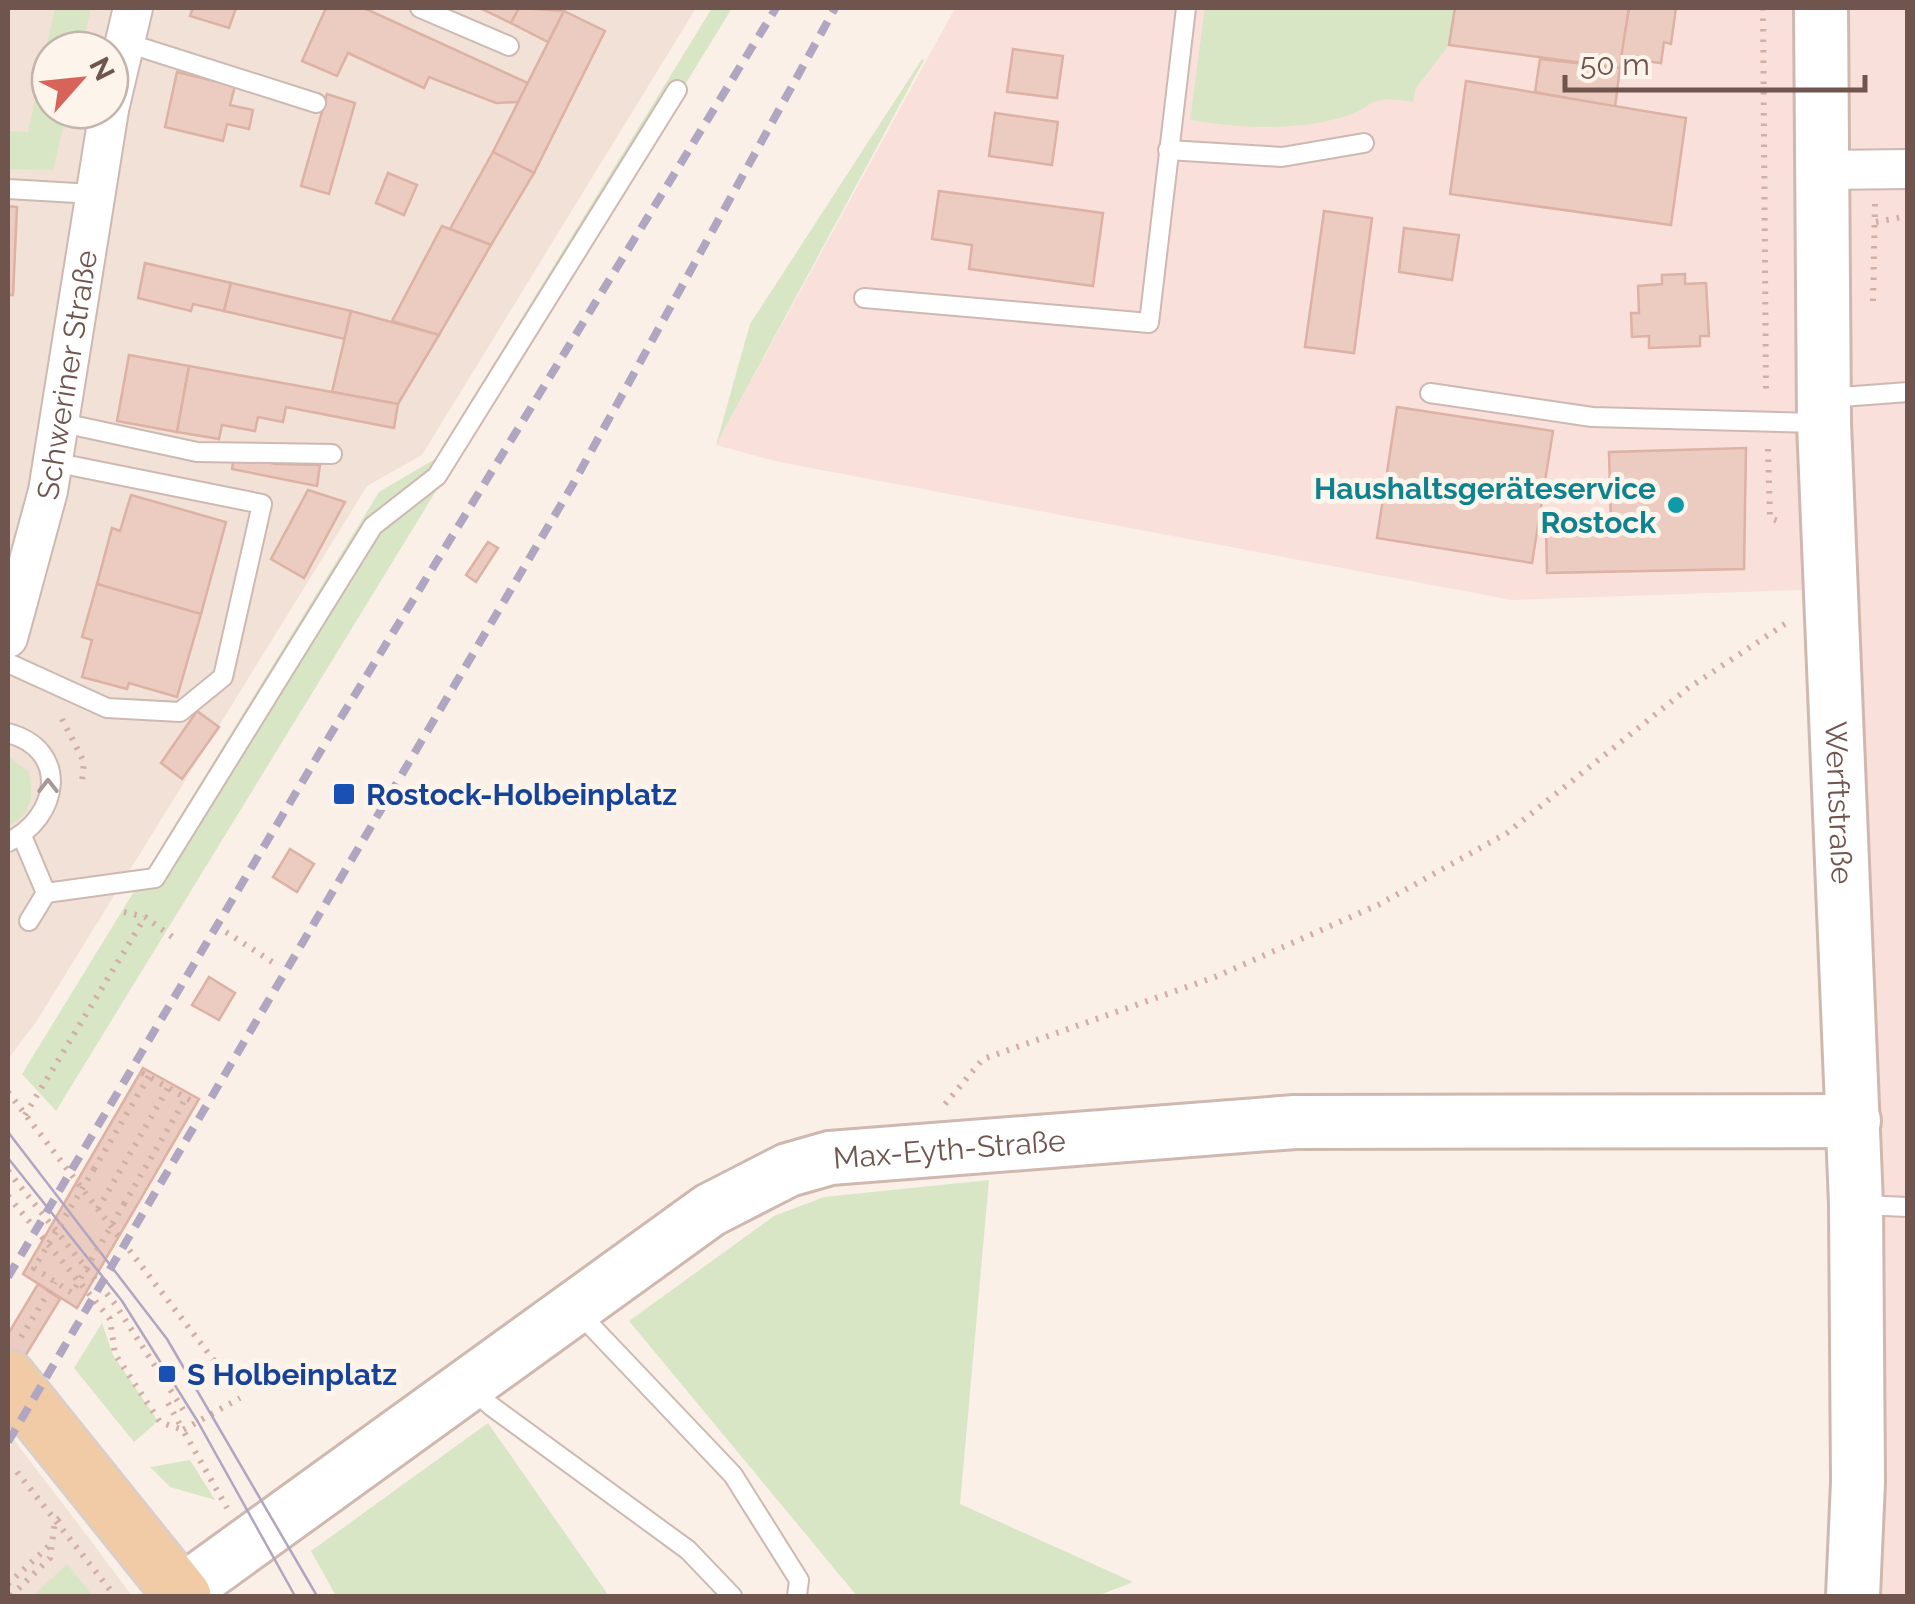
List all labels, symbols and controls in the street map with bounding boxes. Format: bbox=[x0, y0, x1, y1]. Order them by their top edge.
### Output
north arrow bbox=[30, 30, 130, 130]
scale bar bbox=[1565, 30, 1865, 92]
text: 50 m bbox=[1580, 47, 1650, 82]
text: N bbox=[82, 52, 121, 86]
street label: Schweriner Straße bbox=[29, 248, 104, 502]
place label: Haushaltsgeräteservice Rostock bbox=[1314, 471, 1656, 540]
marker: Haushaltsgeräteservice Rostock bbox=[1665, 494, 1687, 516]
street label: Werftstraße bbox=[1819, 720, 1860, 885]
place label: Rostock-Holbeinplatz bbox=[366, 777, 677, 812]
one-way arrow bbox=[37, 778, 59, 793]
marker: Rostock-Holbeinplatz bbox=[331, 781, 357, 807]
street label: Max-Eyth-Straße bbox=[832, 1122, 1067, 1175]
place label: S Holbeinplatz bbox=[187, 1357, 397, 1392]
marker: S Holbeinplatz bbox=[156, 1363, 178, 1385]

